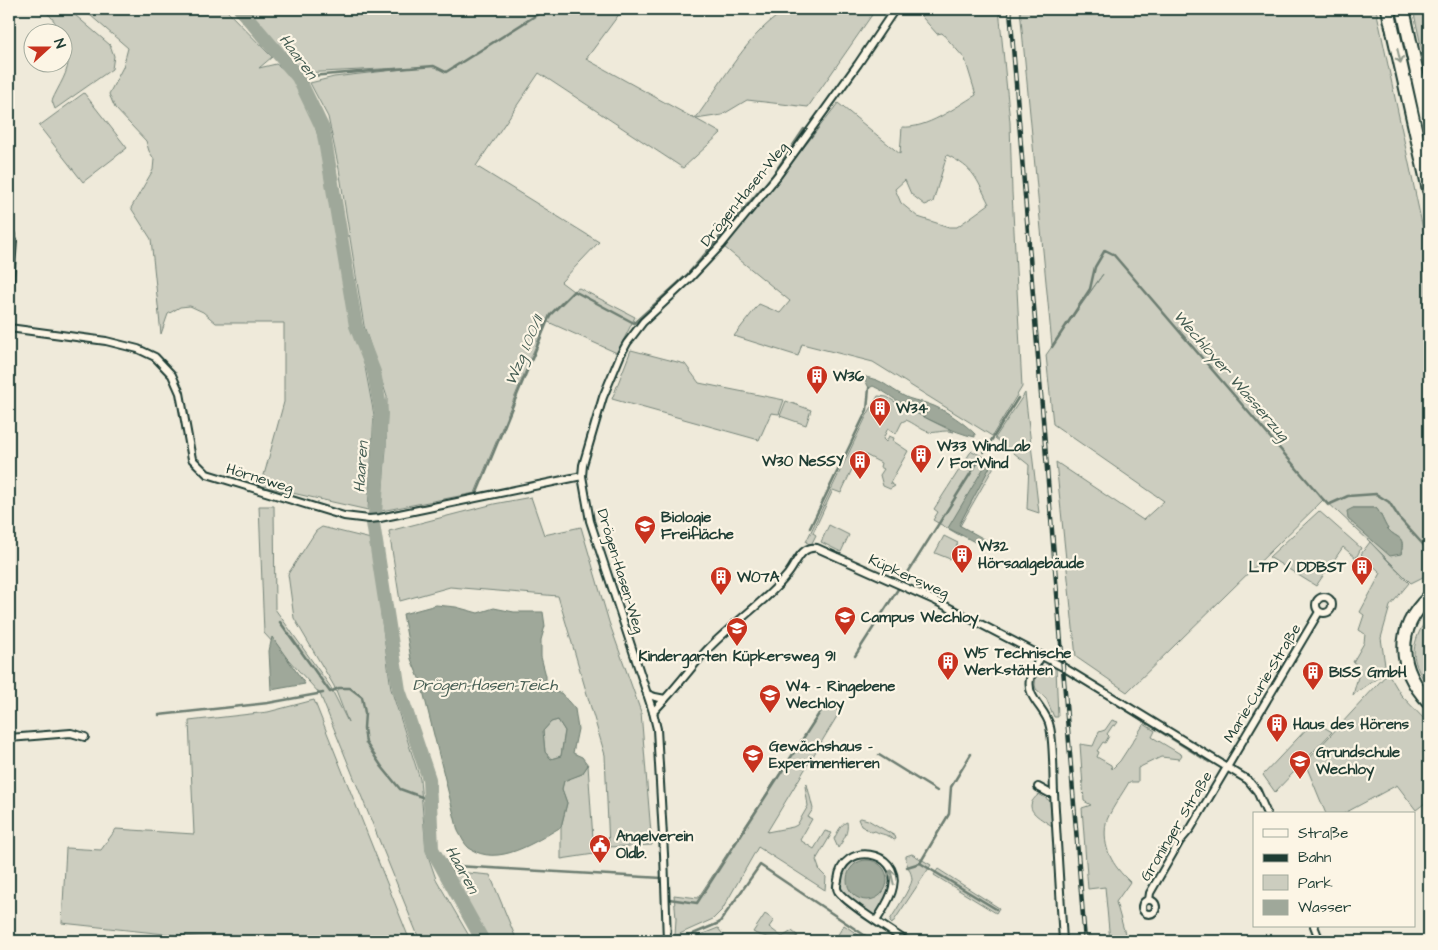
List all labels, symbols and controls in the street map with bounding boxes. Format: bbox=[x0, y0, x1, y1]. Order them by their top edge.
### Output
north arrow bbox=[22, 22, 72, 72]
water label: Haaren bbox=[274, 29, 324, 85]
text: N bbox=[48, 36, 70, 52]
one-way arrow bbox=[1395, 48, 1404, 64]
street label: Drögen-Hasen-Weg bbox=[696, 137, 794, 252]
water label: Wechloyer Wasserzug bbox=[1167, 305, 1295, 448]
water label: Wzg 1.00/11 bbox=[499, 310, 550, 389]
building icon: W36 bbox=[805, 364, 829, 395]
place label: W36 bbox=[832, 366, 865, 387]
building icon: W34 bbox=[868, 396, 892, 427]
place label: W34 bbox=[895, 398, 929, 419]
place label: W33 WindLab / ForWind bbox=[936, 436, 1031, 474]
water label: Haaren bbox=[348, 439, 374, 494]
building icon: W33 WindLab / ForWind bbox=[909, 443, 933, 474]
building icon: W30 NeSSY bbox=[848, 449, 872, 480]
place label: W30 NeSSY bbox=[761, 451, 845, 472]
street label: Hörneweg bbox=[223, 458, 296, 500]
street label: Drögen-Hasen-Weg bbox=[591, 506, 649, 636]
place label: Biologie Freifläche bbox=[661, 507, 734, 545]
school or university icon: Biologie Freifläche bbox=[633, 514, 657, 545]
place label: W32 Hörsaalgebäude bbox=[977, 536, 1084, 576]
building icon: W32 Hörsaalgebäude bbox=[950, 543, 974, 574]
street label: Küpkersweg bbox=[865, 549, 953, 605]
building icon: LTP / DDBST bbox=[1350, 555, 1374, 586]
place label: LTP / DDBST bbox=[1249, 557, 1347, 578]
building icon: W07A bbox=[709, 565, 733, 596]
place label: W07A bbox=[736, 567, 780, 588]
school or university icon: Campus Wechloy bbox=[833, 605, 857, 636]
place label: Campus Wechloy bbox=[861, 607, 979, 629]
school or university icon: Kindergarten Küpkersweg 91 bbox=[725, 616, 749, 647]
street label: Marie-Curie-Straße bbox=[1219, 620, 1306, 747]
place label: W5 Technische Werkstätten bbox=[963, 643, 1071, 681]
place label: Kindergarten Küpkersweg 91 bbox=[639, 646, 836, 669]
building icon: W5 Technische Werkstätten bbox=[936, 650, 960, 681]
building icon: BISS GmbH bbox=[1301, 660, 1325, 691]
place label: BISS GmbH bbox=[1329, 662, 1407, 683]
water label: Drögen-Hasen-Teich bbox=[413, 674, 558, 697]
place label: W4 - Ringebene Wechloy bbox=[785, 676, 895, 715]
school or university icon: W4 - Ringebene Wechloy bbox=[758, 683, 782, 714]
building icon: Haus des Hörens bbox=[1265, 712, 1289, 743]
place label: Haus des Hörens bbox=[1293, 714, 1410, 735]
place label: Gewächshaus - Experimentieren bbox=[769, 736, 880, 774]
place label: Grundschule Wechloy bbox=[1315, 742, 1400, 781]
school or university icon: Gewächshaus - Experimentieren bbox=[741, 743, 765, 774]
school or university icon: Grundschule Wechloy bbox=[1288, 749, 1312, 780]
street label: Groninger Straße bbox=[1135, 767, 1218, 886]
legend bbox=[1253, 812, 1416, 928]
text: Straße bbox=[1298, 823, 1348, 844]
place label: Angelverein Oldb. bbox=[616, 826, 694, 864]
public building icon: Angelverein Oldb. bbox=[588, 833, 612, 864]
water label: Haaren bbox=[440, 842, 485, 899]
text: Bahn bbox=[1298, 847, 1332, 868]
one-way arrow bbox=[887, 870, 896, 886]
text: Park bbox=[1298, 873, 1333, 894]
text: Wasser bbox=[1298, 897, 1351, 918]

